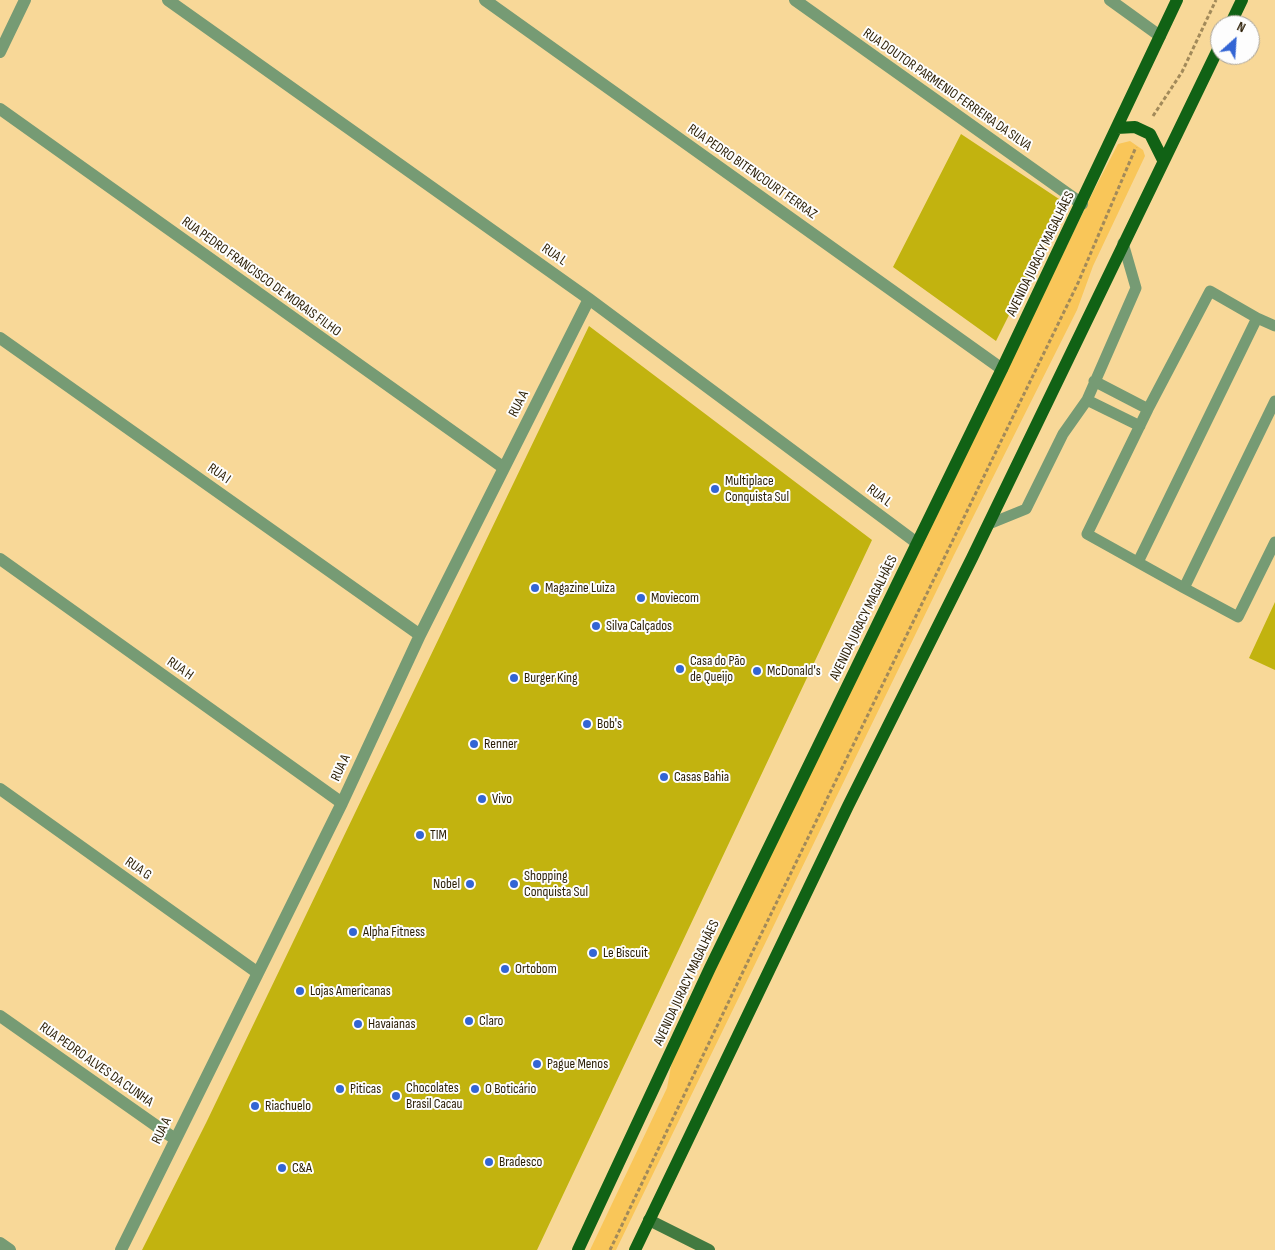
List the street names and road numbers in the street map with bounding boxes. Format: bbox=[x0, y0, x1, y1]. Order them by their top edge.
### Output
street label: RUA DOUTOR PARMENIO FERREIRA DA SILVA bbox=[859, 25, 1035, 155]
street label: RUA PEDRO BITENCOURT FERRAZ bbox=[684, 121, 820, 223]
street label: AVENIDA JURACY MAGALHÃES bbox=[1004, 189, 1078, 319]
street label: RUA PEDRO FRANCISCO DE MORAIS FILHO bbox=[178, 213, 344, 341]
street label: RUA L bbox=[538, 240, 570, 270]
street label: RUA A bbox=[505, 388, 533, 420]
street label: RUA I bbox=[204, 460, 234, 488]
street label: RUA L bbox=[863, 481, 895, 511]
street label: AVENIDA JURACY MAGALHÃES bbox=[827, 553, 901, 683]
street label: RUA H bbox=[163, 654, 197, 684]
street label: RUA A bbox=[328, 752, 354, 784]
street label: RUA G bbox=[122, 854, 154, 884]
street label: AVENIDA JURACY MAGALHÃES bbox=[651, 918, 723, 1048]
street label: RUA PEDRO ALVES DA CUNHA bbox=[36, 1019, 156, 1111]
street label: RUA A bbox=[148, 1115, 176, 1147]

